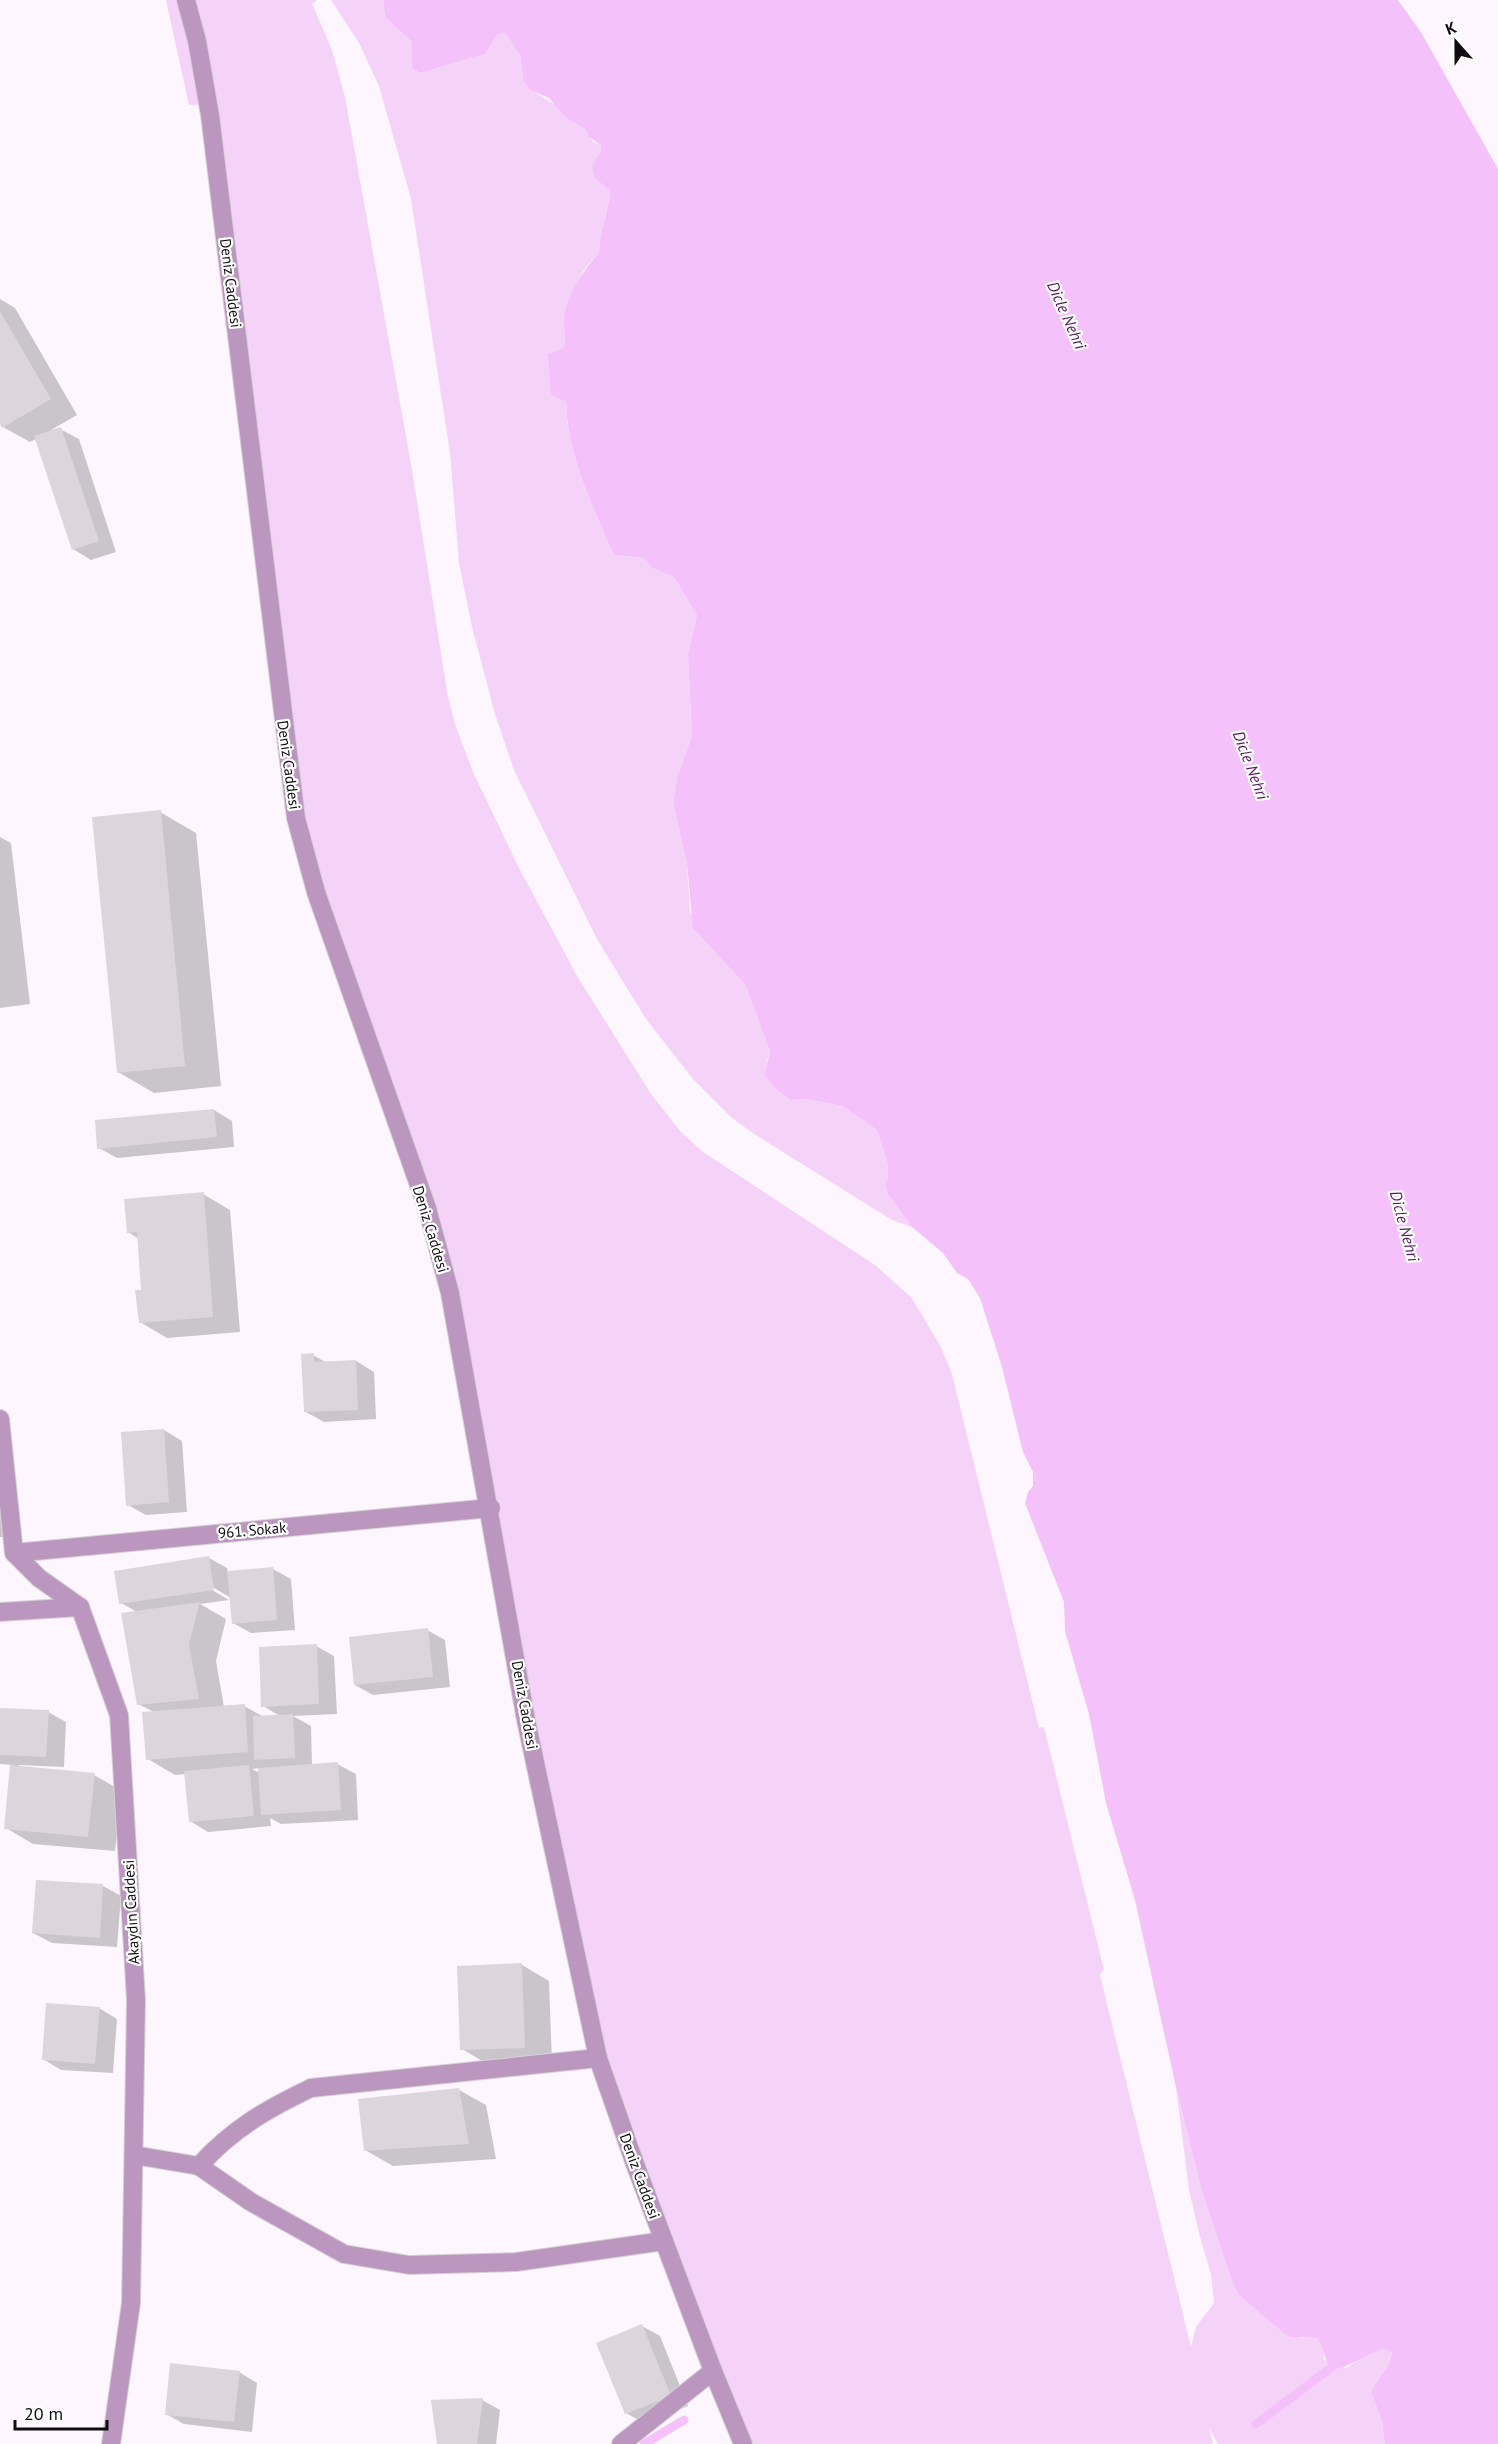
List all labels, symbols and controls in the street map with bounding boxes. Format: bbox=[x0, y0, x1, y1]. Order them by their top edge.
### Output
north arrow bbox=[1426, 12, 1486, 72]
text: K bbox=[1442, 17, 1459, 39]
street label: Deniz Caddesi bbox=[216, 237, 246, 329]
water label: Dicle Nehri bbox=[1043, 278, 1091, 353]
street label: Deniz Caddesi bbox=[273, 719, 305, 811]
water label: Dicle Nehri bbox=[1229, 728, 1274, 803]
street label: Deniz Caddesi bbox=[409, 1183, 453, 1275]
water label: Dicle Nehri bbox=[1386, 1188, 1424, 1264]
street label: 961. Sokak bbox=[217, 1517, 288, 1542]
street label: Deniz Caddesi bbox=[508, 1659, 542, 1751]
street label: Akaydın Caddesi bbox=[119, 1859, 143, 1965]
street label: Deniz Caddesi bbox=[616, 2131, 664, 2221]
scale bar bbox=[15, 2393, 106, 2431]
text: 20 m bbox=[24, 2402, 63, 2425]

